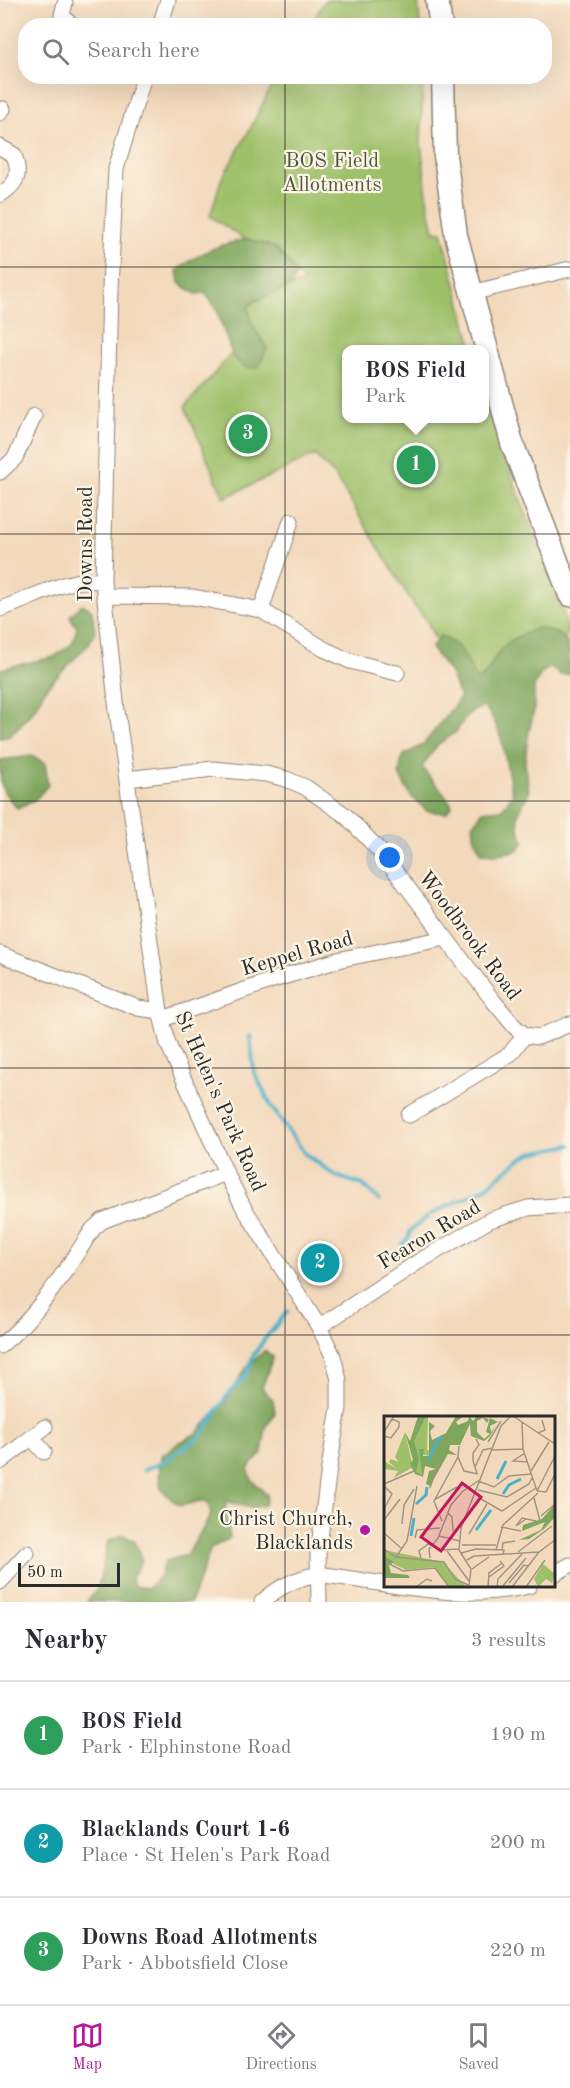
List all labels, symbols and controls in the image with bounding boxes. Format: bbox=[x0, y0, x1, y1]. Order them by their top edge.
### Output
search box bbox=[18, 18, 552, 84]
icon: search bbox=[39, 35, 72, 68]
text: Search here bbox=[87, 40, 200, 62]
park label: BOS Field Allotments bbox=[282, 151, 382, 196]
popup bbox=[342, 345, 489, 423]
text: BOS Field bbox=[365, 360, 466, 382]
text: Park bbox=[365, 387, 406, 407]
pin: 3 bbox=[228, 412, 268, 456]
pin: 1 bbox=[396, 442, 436, 488]
street label: Downs Road bbox=[76, 486, 97, 602]
your location bbox=[375, 843, 404, 872]
street label: Woodbrook Road bbox=[413, 867, 524, 1005]
street label: Keppel Road bbox=[239, 928, 356, 980]
street label: St Helen's Park Road bbox=[170, 1008, 269, 1195]
street label: Fearon Road bbox=[375, 1196, 485, 1274]
pin: 2 bbox=[300, 1240, 340, 1286]
inset map bbox=[384, 1416, 555, 1587]
place label: Christ Church, Blacklands bbox=[219, 1509, 353, 1554]
marker: Christ Church, Blacklands bbox=[358, 1523, 372, 1537]
scale bar bbox=[18, 1560, 120, 1588]
text: 50 m bbox=[27, 1565, 63, 1581]
text: Nearby bbox=[24, 1628, 108, 1654]
text: 3 results bbox=[471, 1631, 546, 1651]
text: BOS Field bbox=[81, 1711, 182, 1733]
text: 1 bbox=[38, 1725, 49, 1745]
text: 190 m bbox=[490, 1725, 546, 1745]
text: Park · Elphinstone Road bbox=[81, 1738, 291, 1758]
text: Blacklands Court 1-6 bbox=[81, 1819, 290, 1841]
text: 2 bbox=[38, 1833, 49, 1853]
text: 200 m bbox=[490, 1833, 546, 1853]
text: Place · St Helen's Park Road bbox=[81, 1846, 330, 1866]
text: Downs Road Allotments bbox=[81, 1927, 317, 1949]
text: 3 bbox=[38, 1941, 49, 1961]
text: 220 m bbox=[490, 1941, 546, 1961]
text: Park · Abbotsfield Close bbox=[81, 1954, 288, 1974]
tab: Map bbox=[71, 2019, 104, 2075]
tab: Directions bbox=[246, 2019, 317, 2075]
tab: Saved bbox=[458, 2019, 499, 2075]

